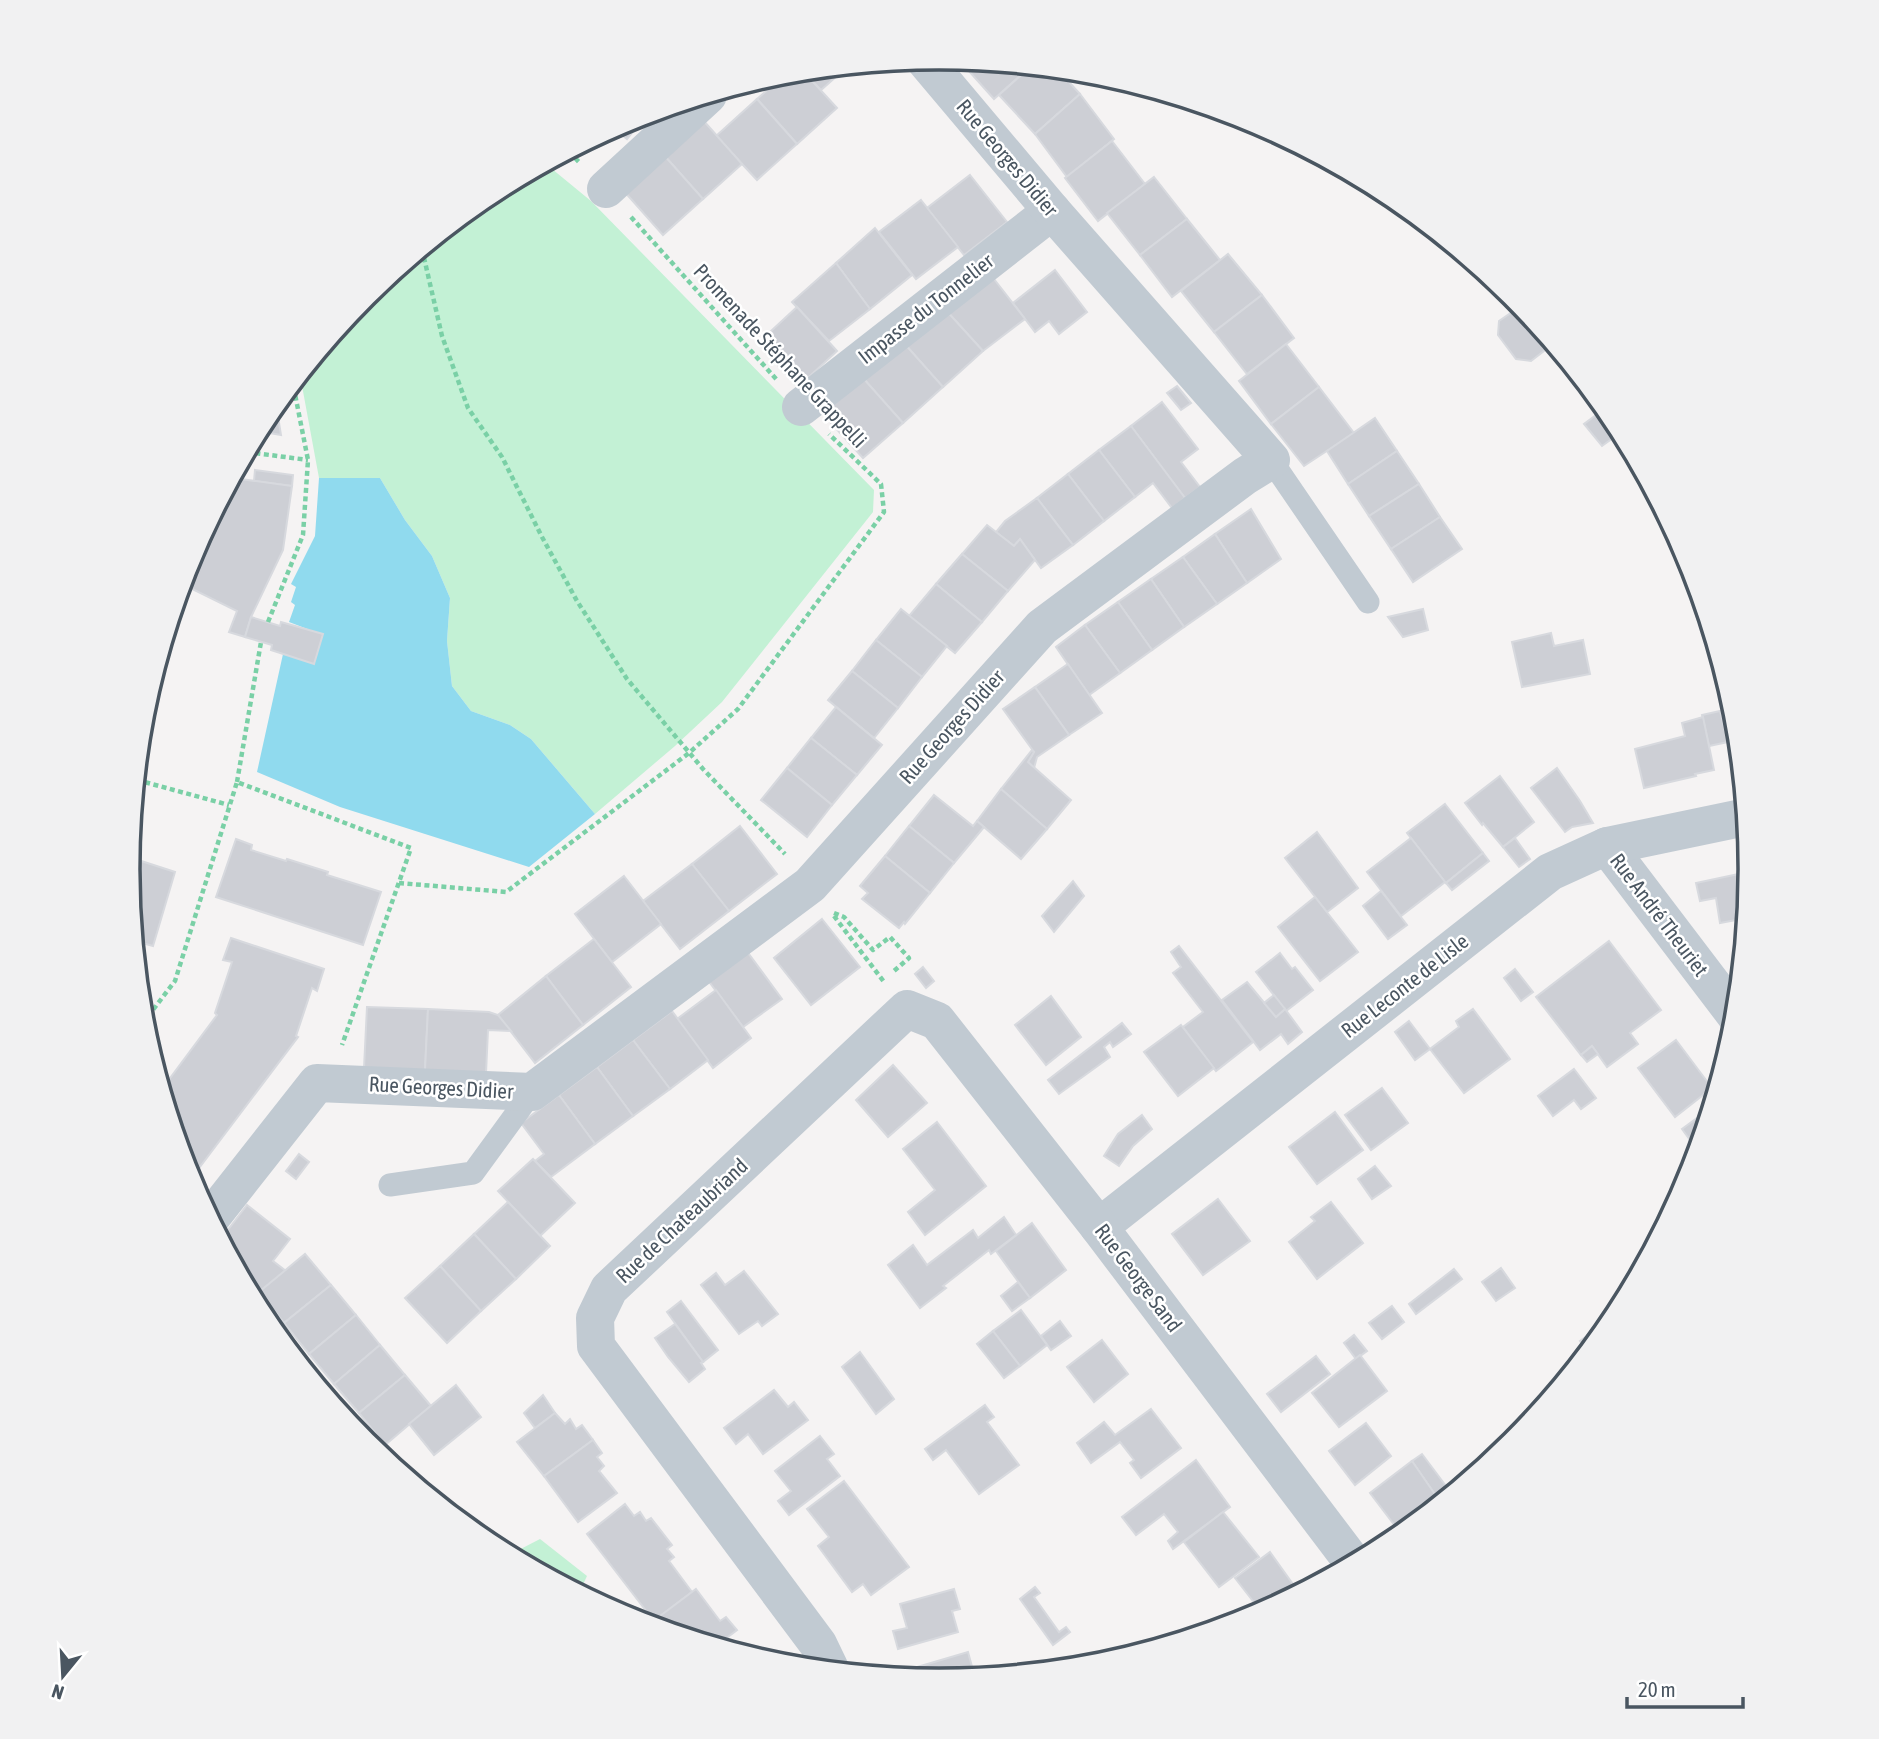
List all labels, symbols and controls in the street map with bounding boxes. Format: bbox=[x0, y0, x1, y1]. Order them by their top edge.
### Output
street label: Rue Georges Didier bbox=[952, 94, 1064, 221]
street label: Impasse du Tonnelier bbox=[853, 248, 998, 368]
street label: Promenade Stéphane Grappelli bbox=[689, 259, 872, 452]
street label: Rue Georges Didier bbox=[894, 664, 1009, 788]
street label: Rue André Theuriet bbox=[1606, 848, 1714, 980]
street label: Rue Leconte de Lisle bbox=[1336, 928, 1473, 1042]
street label: Rue Georges Didier bbox=[368, 1071, 515, 1103]
street label: Rue de Chateaubriand bbox=[611, 1153, 752, 1287]
street label: Rue George Sand bbox=[1090, 1219, 1187, 1336]
north arrow bbox=[28, 1641, 98, 1711]
scale bar bbox=[1627, 1666, 1742, 1710]
text: 20 m bbox=[1638, 1677, 1676, 1701]
text: N bbox=[49, 1680, 66, 1704]

